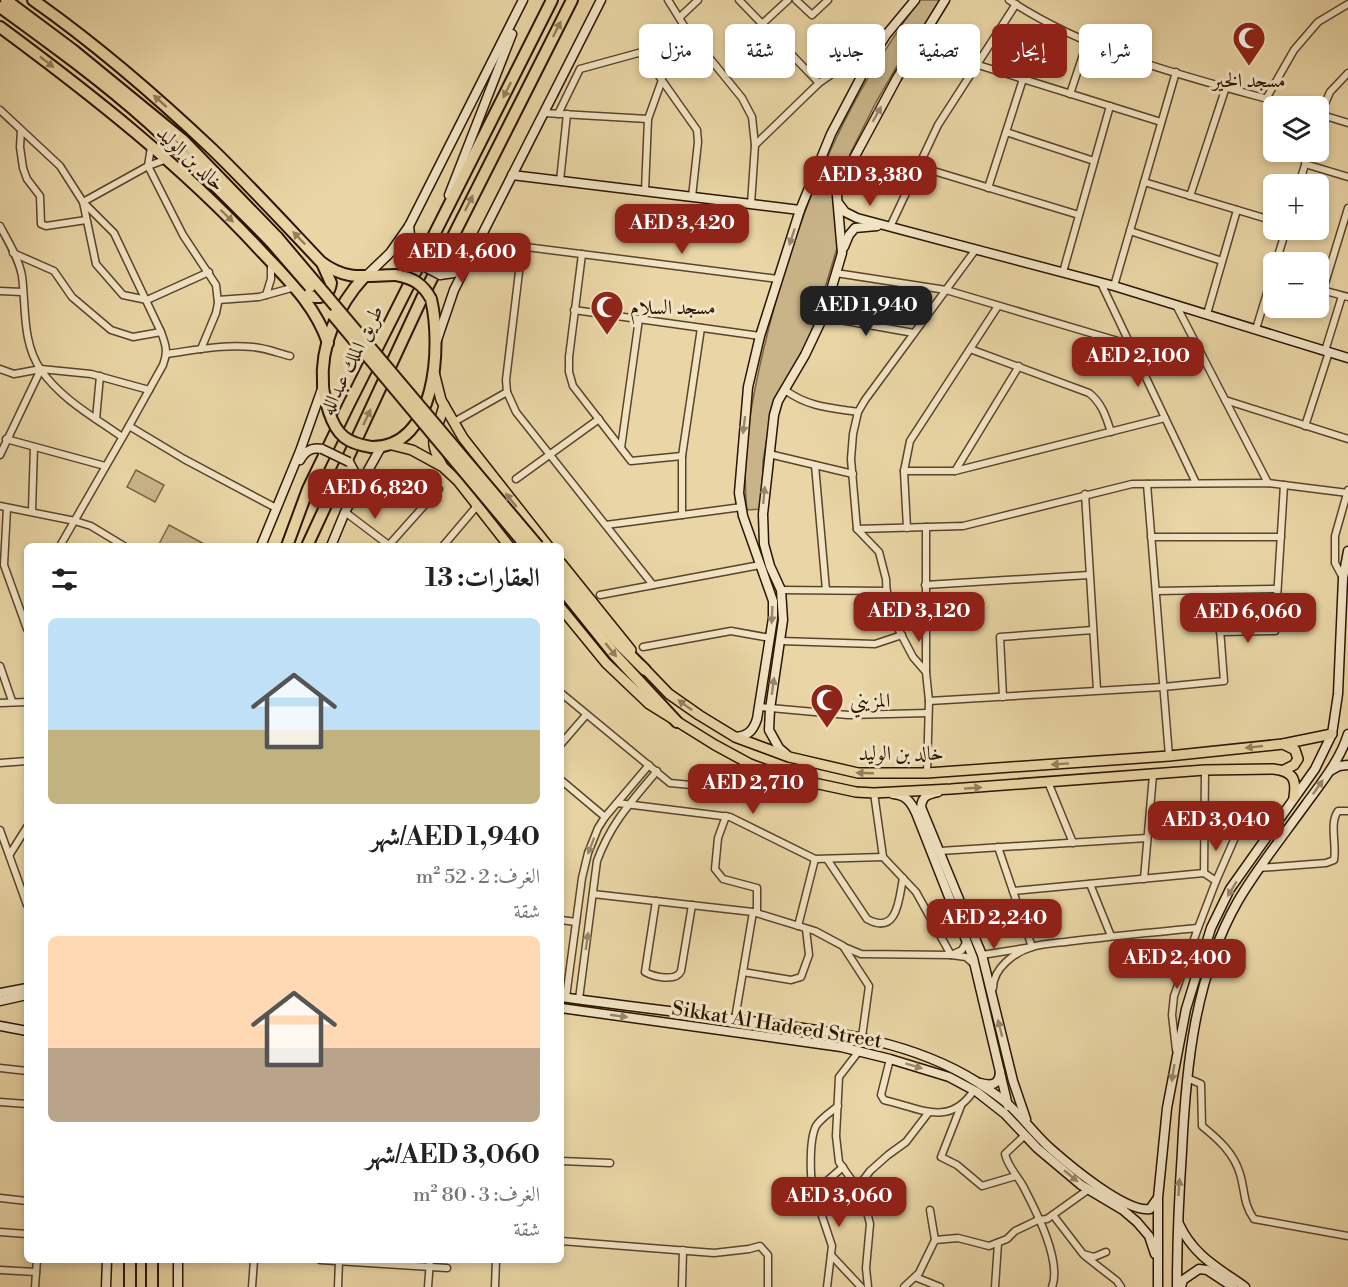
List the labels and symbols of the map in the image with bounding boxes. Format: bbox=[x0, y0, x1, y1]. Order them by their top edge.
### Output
one-way arrow bbox=[552, 20, 562, 37]
mosque icon: مسجد الخير bbox=[1231, 20, 1267, 67]
one-way arrow bbox=[39, 56, 54, 68]
place label: مسجد الخير bbox=[1210, 69, 1286, 94]
one-way arrow bbox=[502, 81, 512, 98]
one-way arrow bbox=[153, 95, 168, 108]
one-way arrow bbox=[871, 106, 881, 123]
street label: خالد بن الوليد bbox=[150, 121, 230, 197]
pin: AED 3,380 bbox=[801, 156, 939, 207]
one-way arrow bbox=[465, 195, 474, 212]
pin: AED 3,420 bbox=[613, 204, 751, 255]
one-way arrow bbox=[220, 208, 234, 222]
one-way arrow bbox=[787, 228, 796, 246]
one-way arrow bbox=[292, 231, 306, 246]
pin: AED 4,600 bbox=[393, 233, 531, 284]
pin: AED 1,940 bbox=[797, 286, 935, 337]
mosque icon: مسجد السلام bbox=[589, 289, 625, 336]
place label: مسجد السلام bbox=[630, 296, 715, 325]
street label: طريق الملك عبدالله bbox=[315, 302, 390, 420]
pin: AED 2,100 bbox=[1069, 337, 1207, 388]
one-way arrow bbox=[362, 408, 371, 425]
one-way arrow bbox=[740, 416, 749, 435]
pin: AED 6,820 bbox=[306, 469, 444, 520]
one-way arrow bbox=[759, 485, 769, 504]
one-way arrow bbox=[505, 492, 518, 508]
pin: AED 3,120 bbox=[850, 592, 988, 643]
pin: AED 6,060 bbox=[1179, 593, 1317, 644]
one-way arrow bbox=[768, 605, 777, 624]
one-way arrow bbox=[604, 642, 617, 657]
one-way arrow bbox=[769, 676, 778, 695]
mosque icon: المزيني bbox=[809, 682, 845, 729]
place label: المزيني bbox=[850, 689, 890, 718]
one-way arrow bbox=[677, 699, 693, 711]
street label: خالد بن الوليد bbox=[859, 742, 944, 767]
one-way arrow bbox=[1244, 742, 1263, 752]
one-way arrow bbox=[1050, 759, 1069, 769]
pin: AED 2,710 bbox=[684, 764, 822, 815]
one-way arrow bbox=[855, 768, 874, 777]
one-way arrow bbox=[1312, 780, 1324, 796]
one-way arrow bbox=[963, 783, 982, 792]
pin: AED 3,040 bbox=[1147, 801, 1285, 852]
one-way arrow bbox=[586, 837, 596, 855]
one-way arrow bbox=[1226, 881, 1237, 897]
pin: AED 2,240 bbox=[925, 899, 1063, 950]
one-way arrow bbox=[582, 932, 592, 951]
pin: AED 2,400 bbox=[1108, 939, 1246, 990]
street label: Sikkat Al Hadeed Street bbox=[670, 997, 884, 1054]
one-way arrow bbox=[610, 1011, 629, 1020]
one-way arrow bbox=[994, 1019, 1004, 1038]
one-way arrow bbox=[905, 1062, 923, 1071]
one-way arrow bbox=[1168, 1064, 1177, 1083]
one-way arrow bbox=[1063, 1170, 1079, 1183]
pin: AED 3,060 bbox=[770, 1177, 908, 1228]
one-way arrow bbox=[1175, 1177, 1184, 1196]

